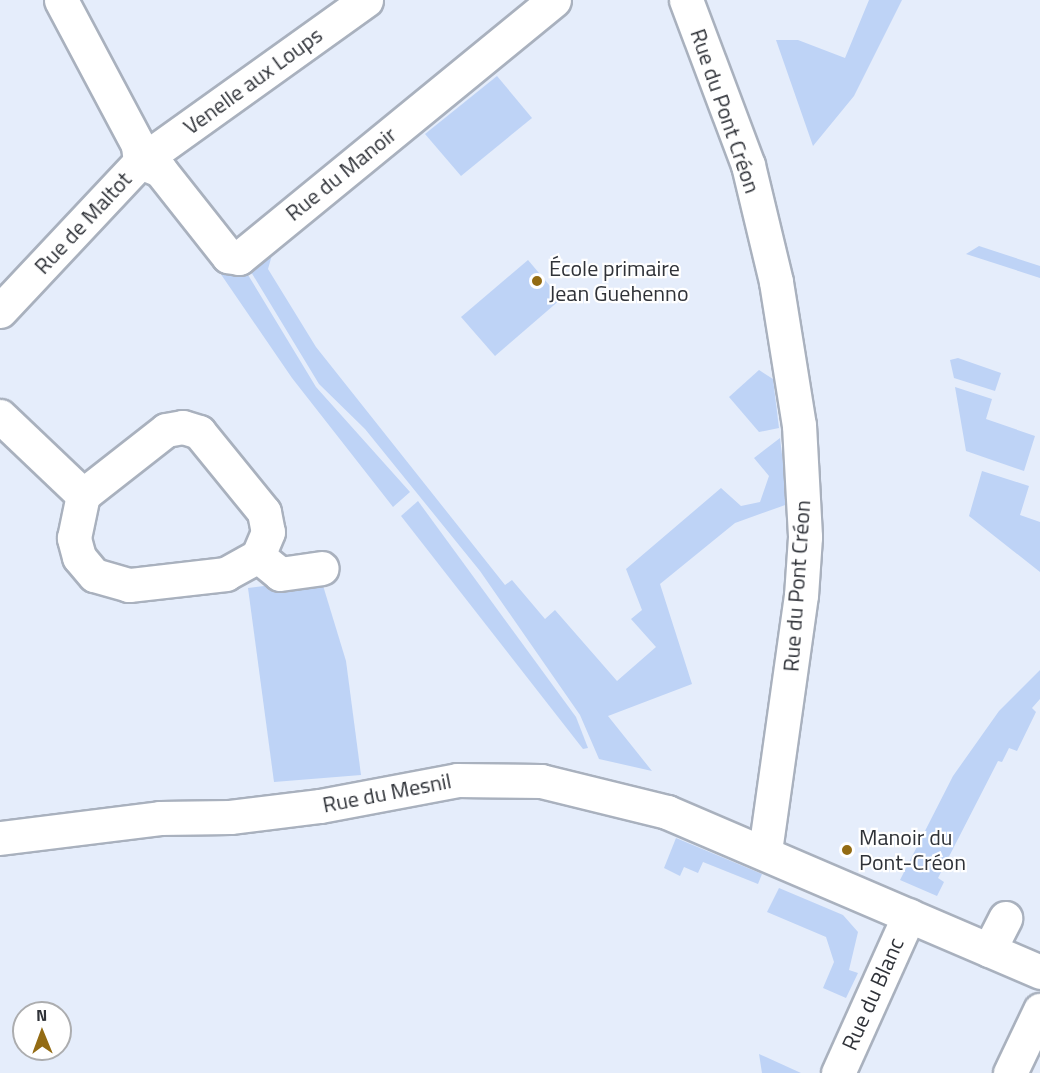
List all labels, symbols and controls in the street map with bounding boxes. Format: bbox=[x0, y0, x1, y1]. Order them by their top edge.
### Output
street label: Venelle aux Loups bbox=[178, 22, 328, 140]
street label: Rue du Pont Créon bbox=[685, 25, 765, 197]
street label: Rue du Manoir bbox=[280, 121, 402, 227]
street label: Rue de Maltot bbox=[29, 166, 137, 280]
place label: École primaire Jean Guehenno bbox=[549, 255, 689, 306]
marker: École primaire Jean Guehenno bbox=[530, 274, 544, 288]
street label: Rue du Pont Créon bbox=[778, 499, 816, 673]
street label: Rue du Mesnil bbox=[320, 768, 454, 818]
place label: Manoir du Pont-Créon bbox=[859, 824, 966, 876]
marker: Manoir du Pont-Créon bbox=[840, 843, 854, 857]
street label: Rue du Blanc bbox=[836, 934, 910, 1054]
north arrow bbox=[12, 1001, 72, 1061]
text: N bbox=[36, 1003, 47, 1027]

